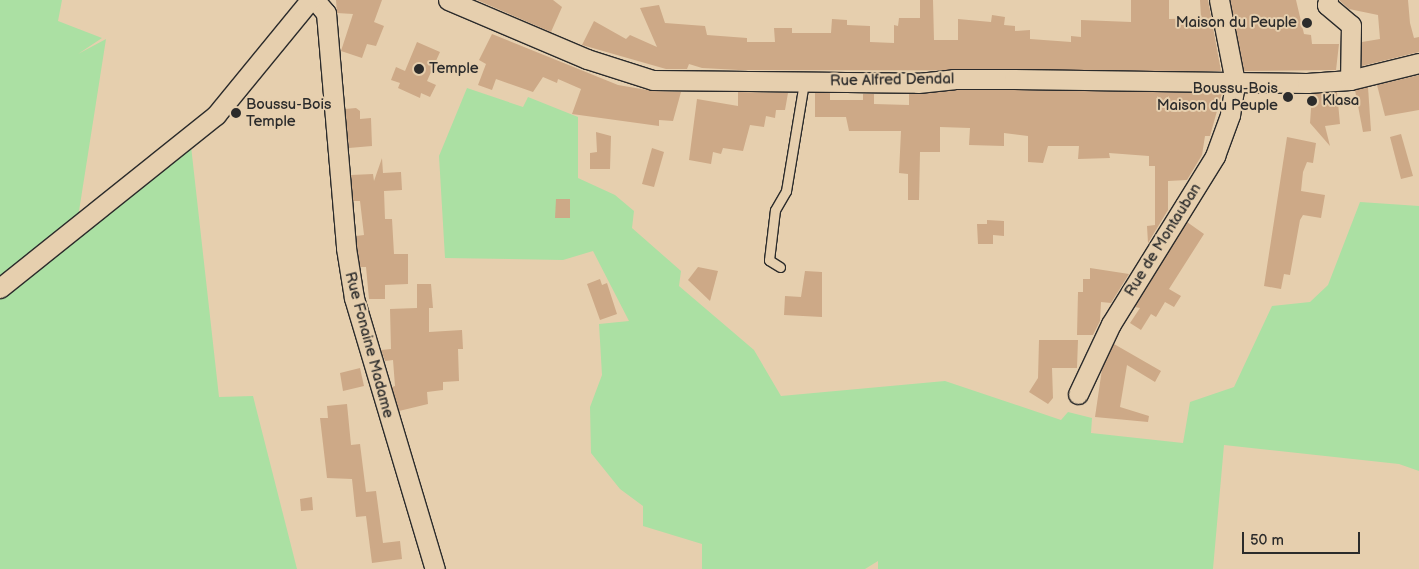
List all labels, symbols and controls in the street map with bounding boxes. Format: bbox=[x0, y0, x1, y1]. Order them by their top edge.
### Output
place label: Maison du Peuple bbox=[1176, 14, 1297, 32]
marker: Maison du Peuple bbox=[1301, 17, 1313, 29]
place label: Temple bbox=[429, 60, 479, 78]
marker: Temple bbox=[413, 63, 425, 75]
street label: Rue Alfred Dendal bbox=[830, 70, 954, 90]
place label: Boussu-Bois Maison du Peuple bbox=[1157, 79, 1278, 114]
marker: Boussu-Bois Maison du Peuple bbox=[1282, 91, 1294, 103]
place label: Klasa bbox=[1322, 92, 1359, 110]
place label: Boussu-Bois Temple bbox=[246, 95, 331, 130]
marker: Klasa bbox=[1306, 95, 1318, 107]
marker: Boussu-Bois Temple bbox=[230, 107, 242, 119]
street label: Rue de Montauban bbox=[1121, 180, 1205, 300]
street label: Rue Fonaine Madame bbox=[341, 270, 397, 420]
scale bar bbox=[1244, 522, 1362, 554]
text: 50 m bbox=[1250, 531, 1284, 550]

